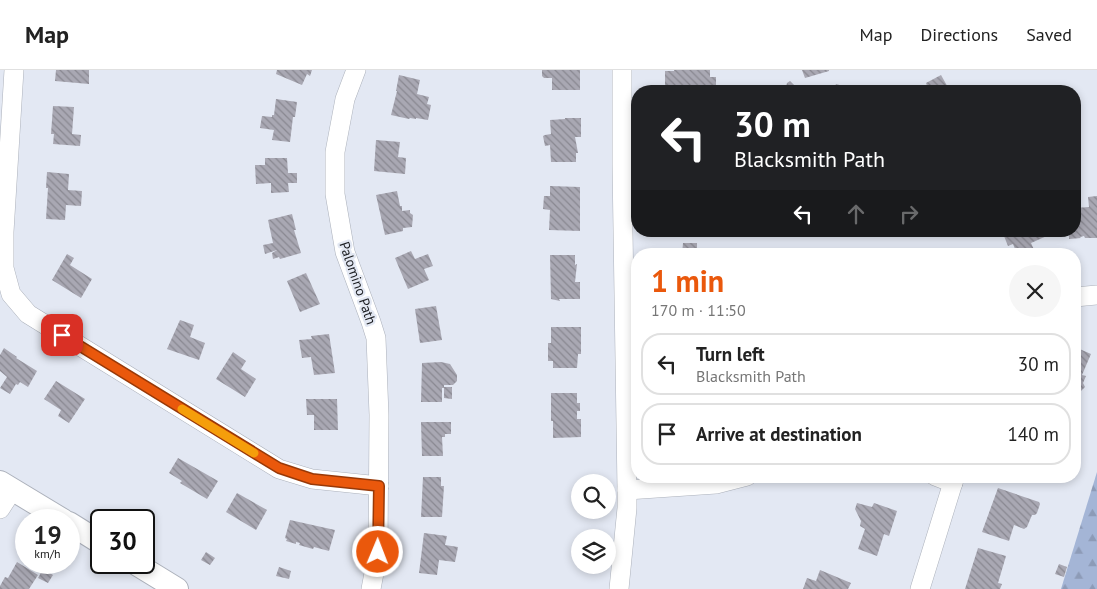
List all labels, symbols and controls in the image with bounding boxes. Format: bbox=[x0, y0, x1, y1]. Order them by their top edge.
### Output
text: Map bbox=[25, 19, 69, 50]
text: Map bbox=[860, 23, 892, 46]
text: Directions bbox=[920, 23, 998, 46]
text: Saved bbox=[1026, 23, 1072, 46]
text: 30 m bbox=[734, 101, 811, 147]
icon: left bbox=[651, 105, 716, 170]
text: Blacksmith Path bbox=[734, 145, 885, 173]
icon: left bbox=[789, 200, 817, 228]
icon: ahead bbox=[842, 200, 870, 228]
icon: right bbox=[895, 200, 923, 228]
street label: Palomino Path bbox=[335, 239, 381, 327]
text: 1 min bbox=[651, 261, 724, 300]
button: close bbox=[1009, 265, 1061, 317]
text: 170 m · 11:50 bbox=[651, 300, 746, 320]
pin bbox=[41, 314, 83, 356]
icon: arrive bbox=[48, 321, 76, 349]
text: Turn left bbox=[696, 342, 765, 366]
icon: left bbox=[653, 350, 681, 378]
text: 30 m bbox=[1018, 352, 1059, 376]
text: Blacksmith Path bbox=[696, 366, 806, 386]
icon: arrive bbox=[653, 420, 681, 448]
text: Arrive at destination bbox=[696, 422, 862, 446]
text: 140 m bbox=[1007, 422, 1059, 446]
map controls bbox=[571, 474, 616, 574]
button: search bbox=[571, 474, 616, 519]
speed limit sign: 30 bbox=[90, 509, 155, 574]
text: 19 bbox=[33, 519, 62, 551]
position arrow bbox=[351, 525, 403, 577]
button: layers bbox=[571, 529, 616, 574]
text: km/h bbox=[34, 546, 61, 561]

